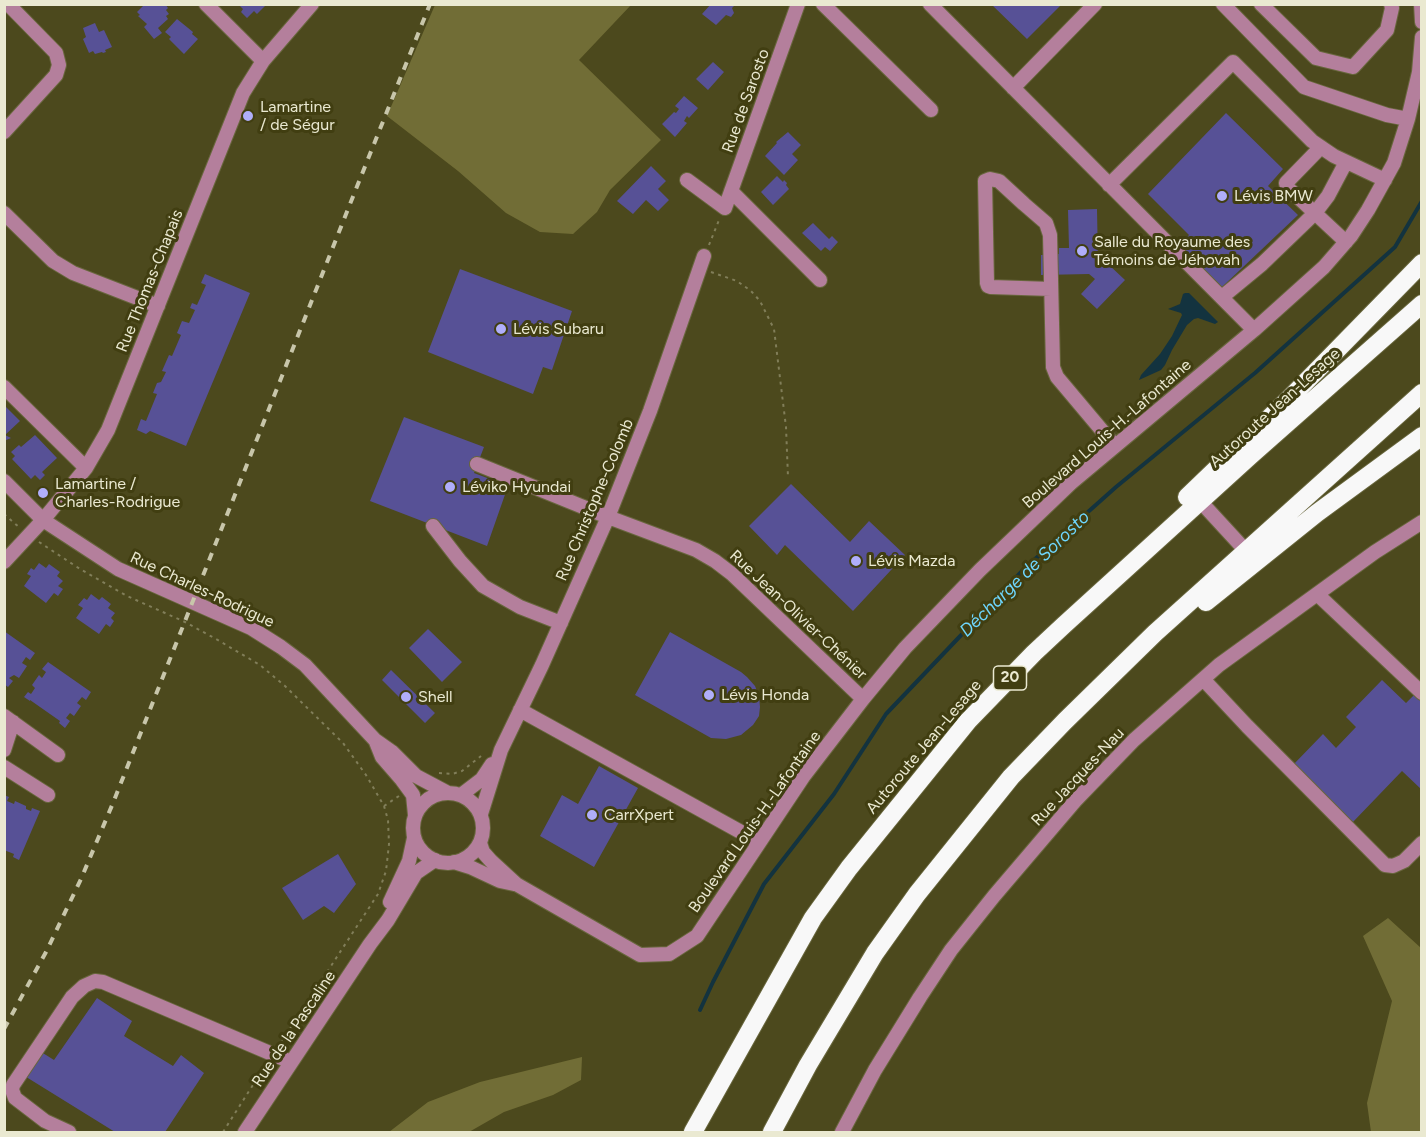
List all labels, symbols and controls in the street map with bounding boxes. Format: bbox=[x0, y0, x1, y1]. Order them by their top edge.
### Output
street label: Rue de Sarosto bbox=[718, 46, 774, 156]
place label: Lamartine / de Ségur bbox=[260, 97, 335, 135]
marker: Lamartine / de Ségur bbox=[241, 109, 255, 123]
place label: Lévis BMW bbox=[1234, 186, 1313, 206]
marker: Lévis BMW bbox=[1215, 189, 1229, 203]
street label: Rue Thomas-Chapais bbox=[113, 207, 187, 355]
place label: Salle du Royaume des Témoins de Jéhovah bbox=[1094, 232, 1250, 270]
marker: Salle du Royaume des Témoins de Jéhovah bbox=[1075, 244, 1089, 258]
place label: Lévis Subaru bbox=[513, 319, 604, 339]
marker: Lévis Subaru bbox=[494, 322, 508, 336]
street label: Autoroute Jean-Lesage bbox=[1206, 344, 1344, 472]
street label: Boulevard Louis-H.-Lafontaine bbox=[1019, 355, 1195, 513]
street label: Rue Christophe-Colomb bbox=[552, 416, 638, 584]
place label: Lamartine / Charles-Rodrigue bbox=[55, 474, 180, 512]
place label: Léviko Hyundai bbox=[462, 477, 571, 497]
marker: Léviko Hyundai bbox=[443, 480, 457, 494]
marker: Lamartine / Charles-Rodrigue bbox=[36, 486, 50, 500]
water label: Décharge de Sorosto bbox=[956, 506, 1094, 642]
street label: Rue Jean-Olivier-Chénier bbox=[725, 546, 871, 684]
street label: Rue Charles-Rodrigue bbox=[127, 548, 277, 632]
place label: Lévis Mazda bbox=[868, 551, 955, 571]
marker: Lévis Mazda bbox=[849, 554, 863, 568]
road number: 20 bbox=[994, 666, 1026, 690]
street label: Autoroute Jean-Lesage bbox=[862, 676, 986, 818]
place label: Lévis Honda bbox=[721, 685, 809, 705]
place label: Shell bbox=[418, 687, 453, 707]
marker: Lévis Honda bbox=[702, 688, 716, 702]
marker: Shell bbox=[399, 690, 413, 704]
street label: Rue Jacques-Nau bbox=[1028, 724, 1128, 830]
street label: Boulevard Louis-H.-Lafontaine bbox=[685, 727, 825, 917]
place label: CarrXpert bbox=[604, 805, 674, 825]
marker: CarrXpert bbox=[585, 808, 599, 822]
street label: Rue de la Pascaline bbox=[248, 967, 340, 1091]

